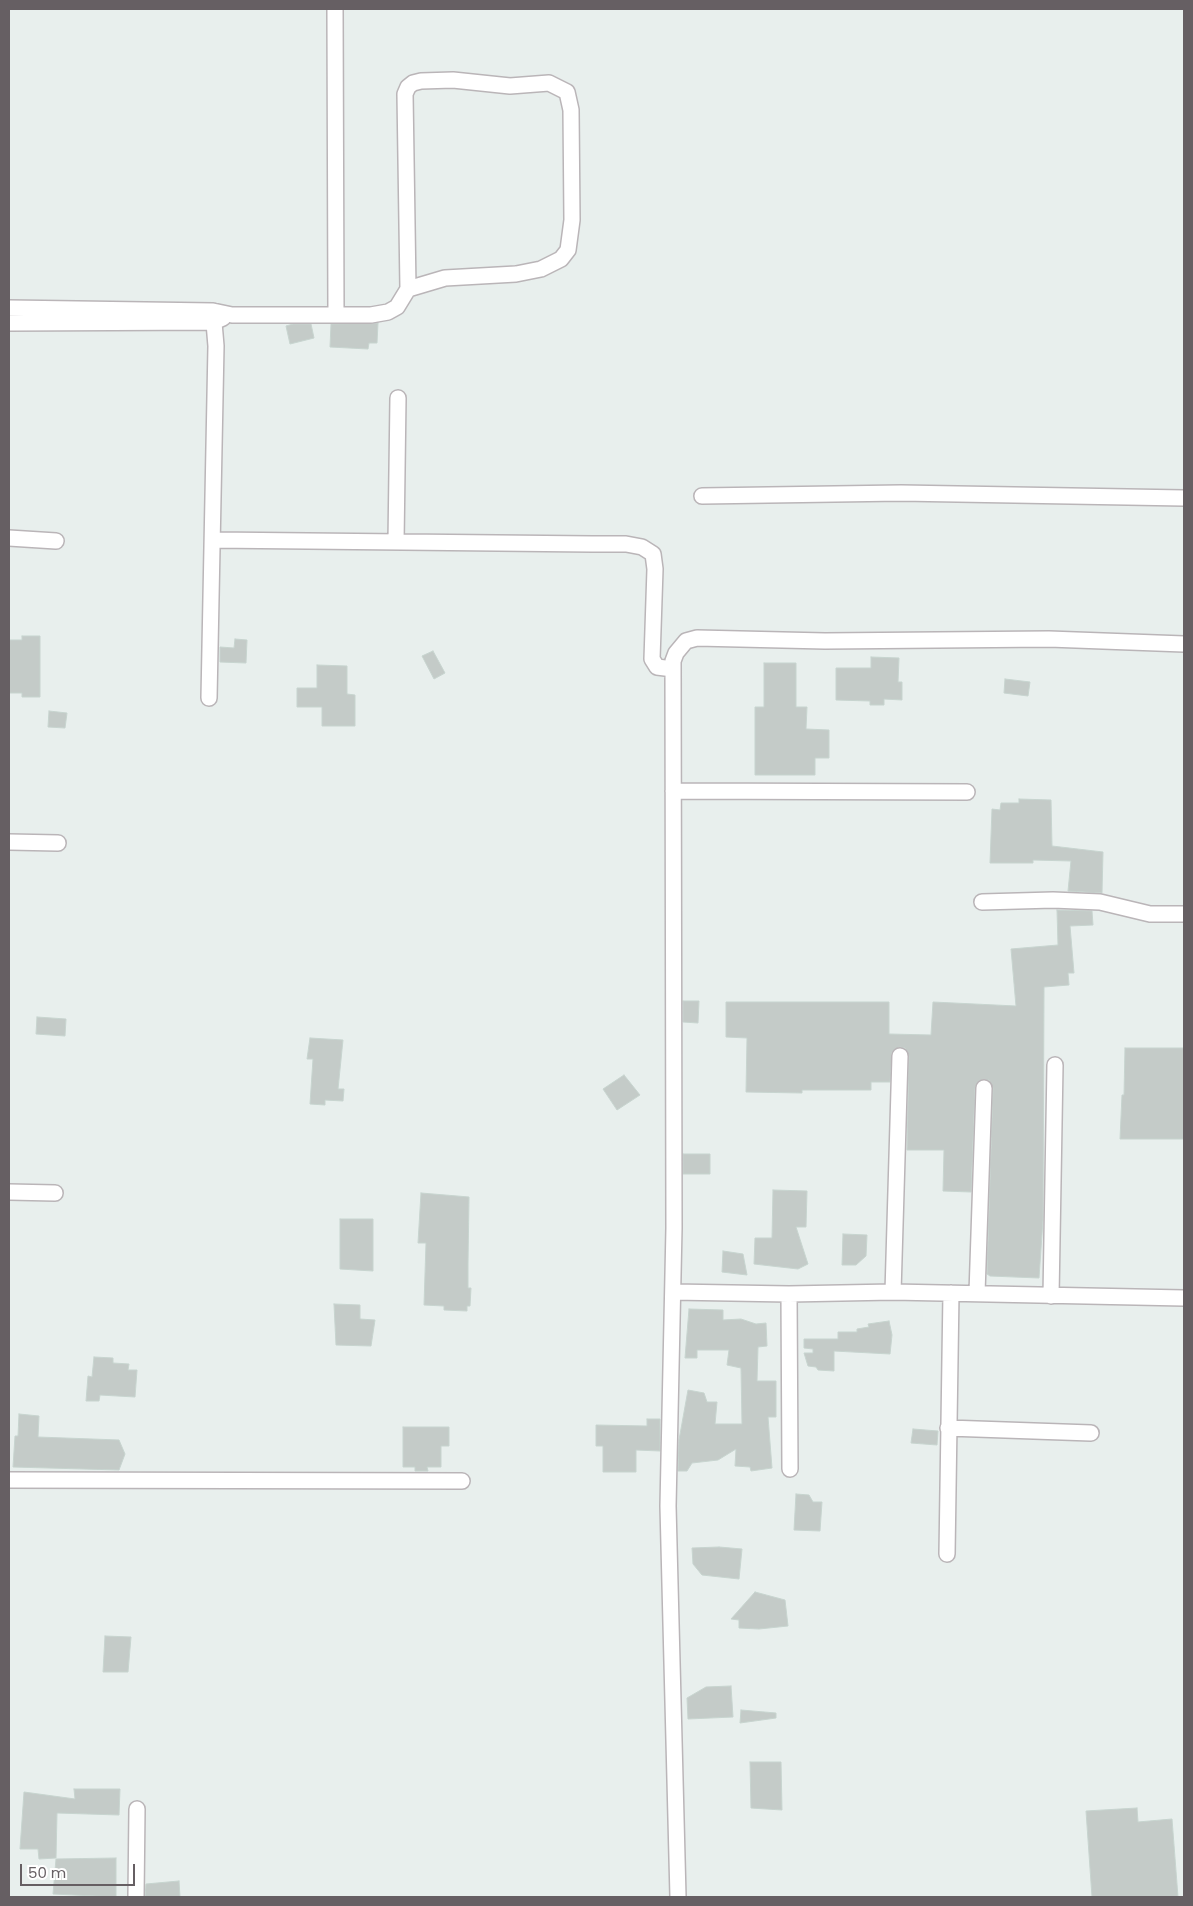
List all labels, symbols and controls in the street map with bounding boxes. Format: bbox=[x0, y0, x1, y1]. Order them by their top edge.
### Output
scale bar bbox=[22, 1854, 138, 1886]
text: 50 m bbox=[28, 1862, 66, 1883]

